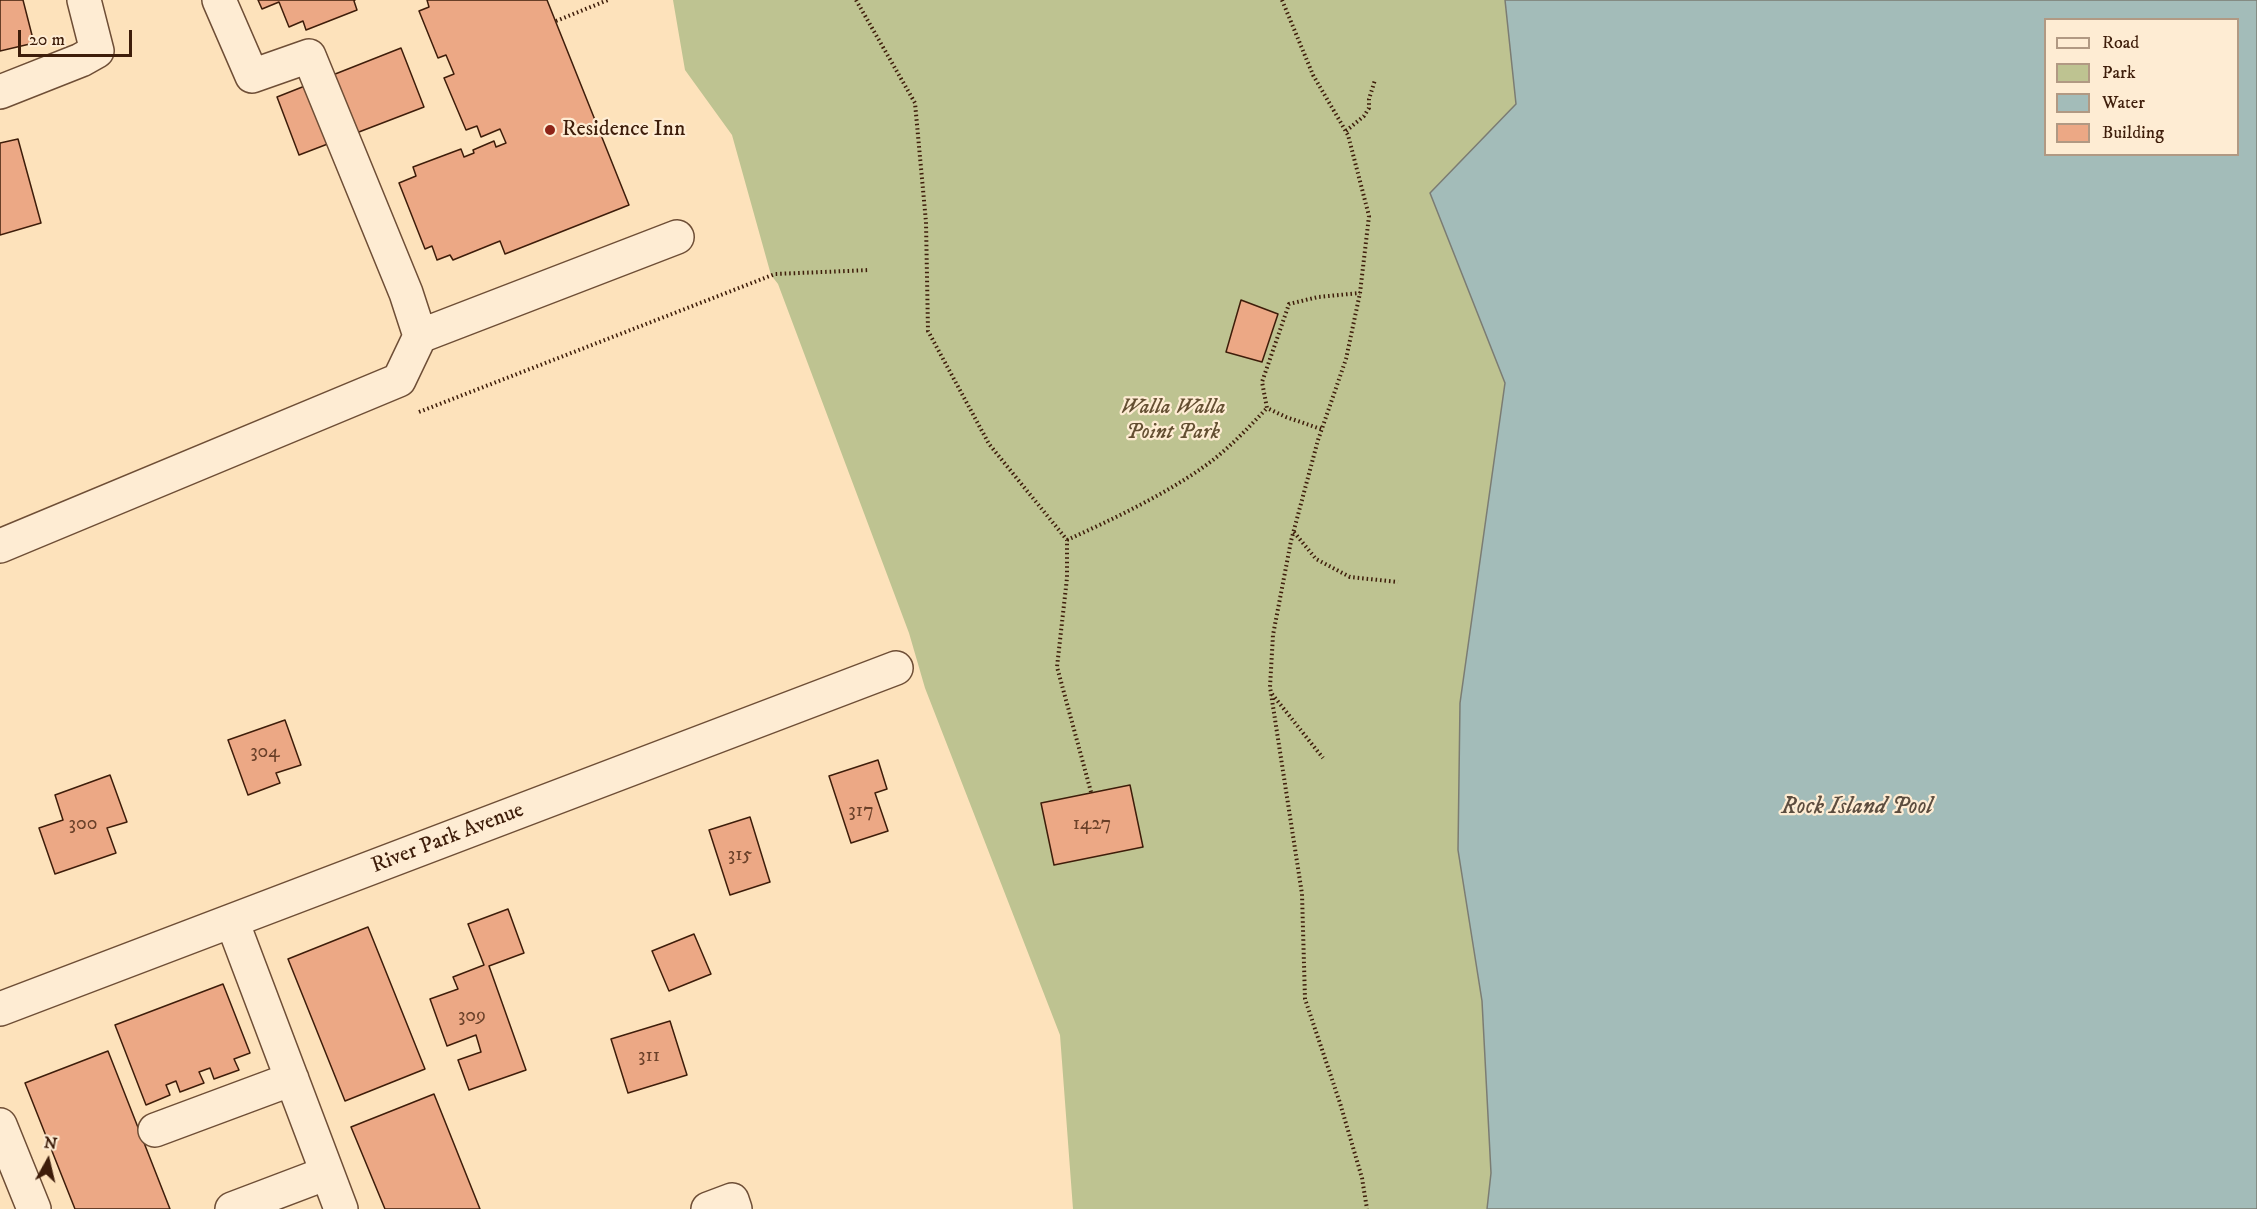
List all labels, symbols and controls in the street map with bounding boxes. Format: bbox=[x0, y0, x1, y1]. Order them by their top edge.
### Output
scale bar bbox=[21, 18, 135, 56]
legend bbox=[2044, 18, 2239, 156]
text: 20 m bbox=[29, 29, 65, 51]
text: Road bbox=[2102, 32, 2139, 54]
text: Park bbox=[2102, 62, 2136, 84]
text: Water bbox=[2102, 92, 2145, 114]
place label: Residence Inn bbox=[562, 117, 686, 143]
text: Building bbox=[2102, 122, 2164, 144]
marker: Residence Inn bbox=[543, 123, 557, 137]
park label: Walla Walla Point Park bbox=[1121, 395, 1225, 446]
house number: 304 bbox=[250, 741, 280, 765]
water label: Rock Island Pool bbox=[1781, 794, 1933, 822]
street label: River Park Avenue bbox=[368, 798, 528, 880]
house number: 317 bbox=[848, 800, 874, 824]
house number: 300 bbox=[69, 813, 97, 837]
house number: 1427 bbox=[1073, 813, 1111, 837]
house number: 315 bbox=[728, 844, 752, 868]
house number: 309 bbox=[458, 1005, 486, 1029]
house number: 311 bbox=[638, 1045, 660, 1069]
north arrow bbox=[18, 1131, 78, 1191]
text: N bbox=[43, 1132, 58, 1154]

